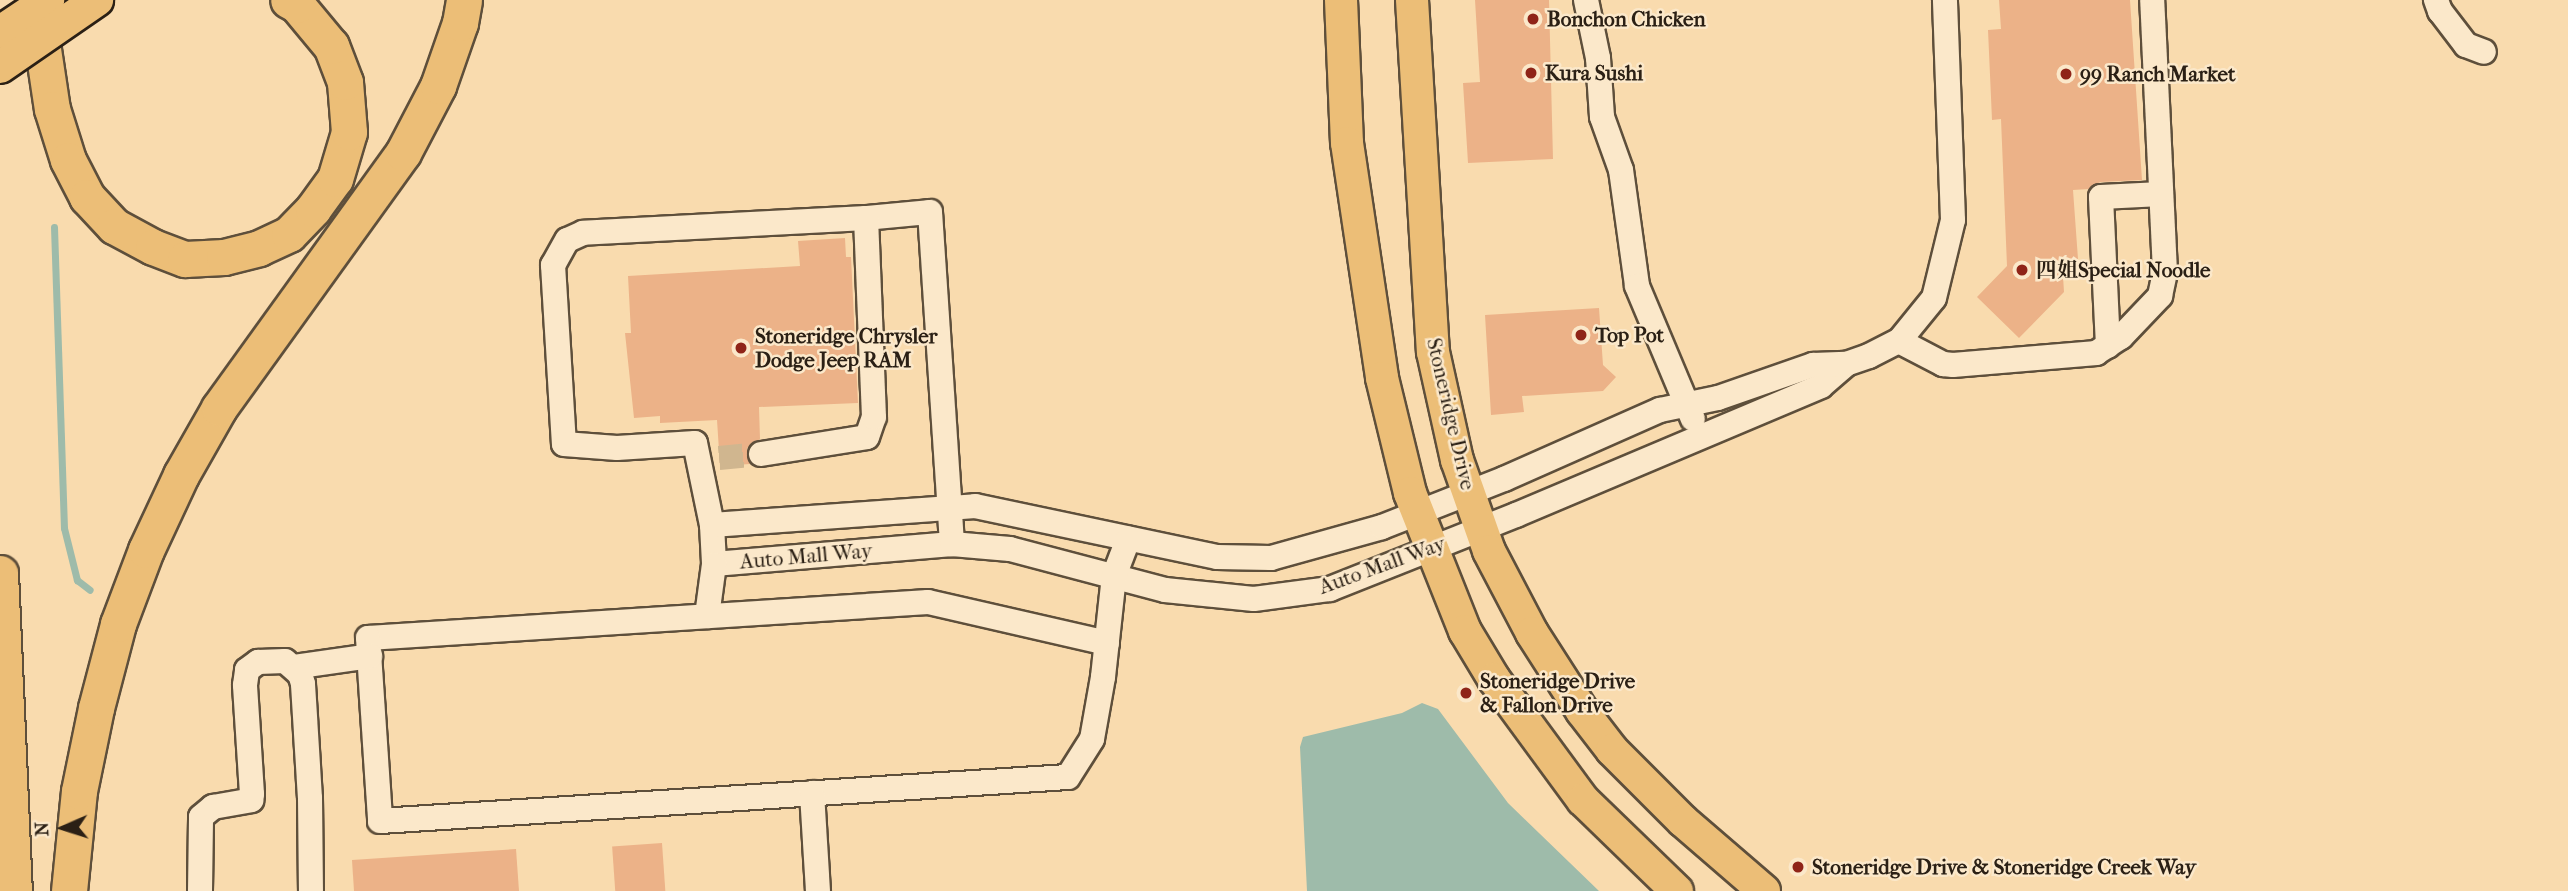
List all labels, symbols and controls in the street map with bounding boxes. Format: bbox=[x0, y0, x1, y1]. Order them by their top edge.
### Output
place label: Bonchon Chicken bbox=[1547, 6, 1706, 32]
marker: Bonchon Chicken bbox=[1525, 11, 1541, 27]
place label: Kura Sushi bbox=[1545, 60, 1643, 86]
place label: 99 Ranch Market bbox=[2080, 61, 2235, 87]
marker: Kura Sushi bbox=[1523, 65, 1539, 81]
marker: 99 Ranch Market bbox=[2058, 66, 2074, 82]
place label: 四姐Special Noodle bbox=[2036, 257, 2210, 283]
marker: 四姐Special Noodle bbox=[2014, 262, 2030, 278]
place label: Top Pot bbox=[1595, 322, 1664, 348]
place label: Stoneridge Chrysler Dodge Jeep RAM bbox=[755, 323, 937, 373]
marker: Top Pot bbox=[1573, 327, 1589, 343]
street label: Stoneridge Drive bbox=[1421, 336, 1481, 492]
marker: Stoneridge Chrysler Dodge Jeep RAM bbox=[733, 340, 749, 356]
street label: Auto Mall Way bbox=[1315, 530, 1449, 600]
street label: Auto Mall Way bbox=[739, 538, 873, 574]
place label: Stoneridge Drive & Fallon Drive bbox=[1480, 668, 1635, 718]
marker: Stoneridge Drive & Fallon Drive bbox=[1458, 685, 1474, 701]
north arrow bbox=[28, 793, 98, 863]
text: N bbox=[31, 821, 53, 837]
place label: Stoneridge Drive & Stoneridge Creek Way bbox=[1812, 854, 2196, 880]
marker: Stoneridge Drive & Stoneridge Creek Way bbox=[1790, 859, 1806, 875]

